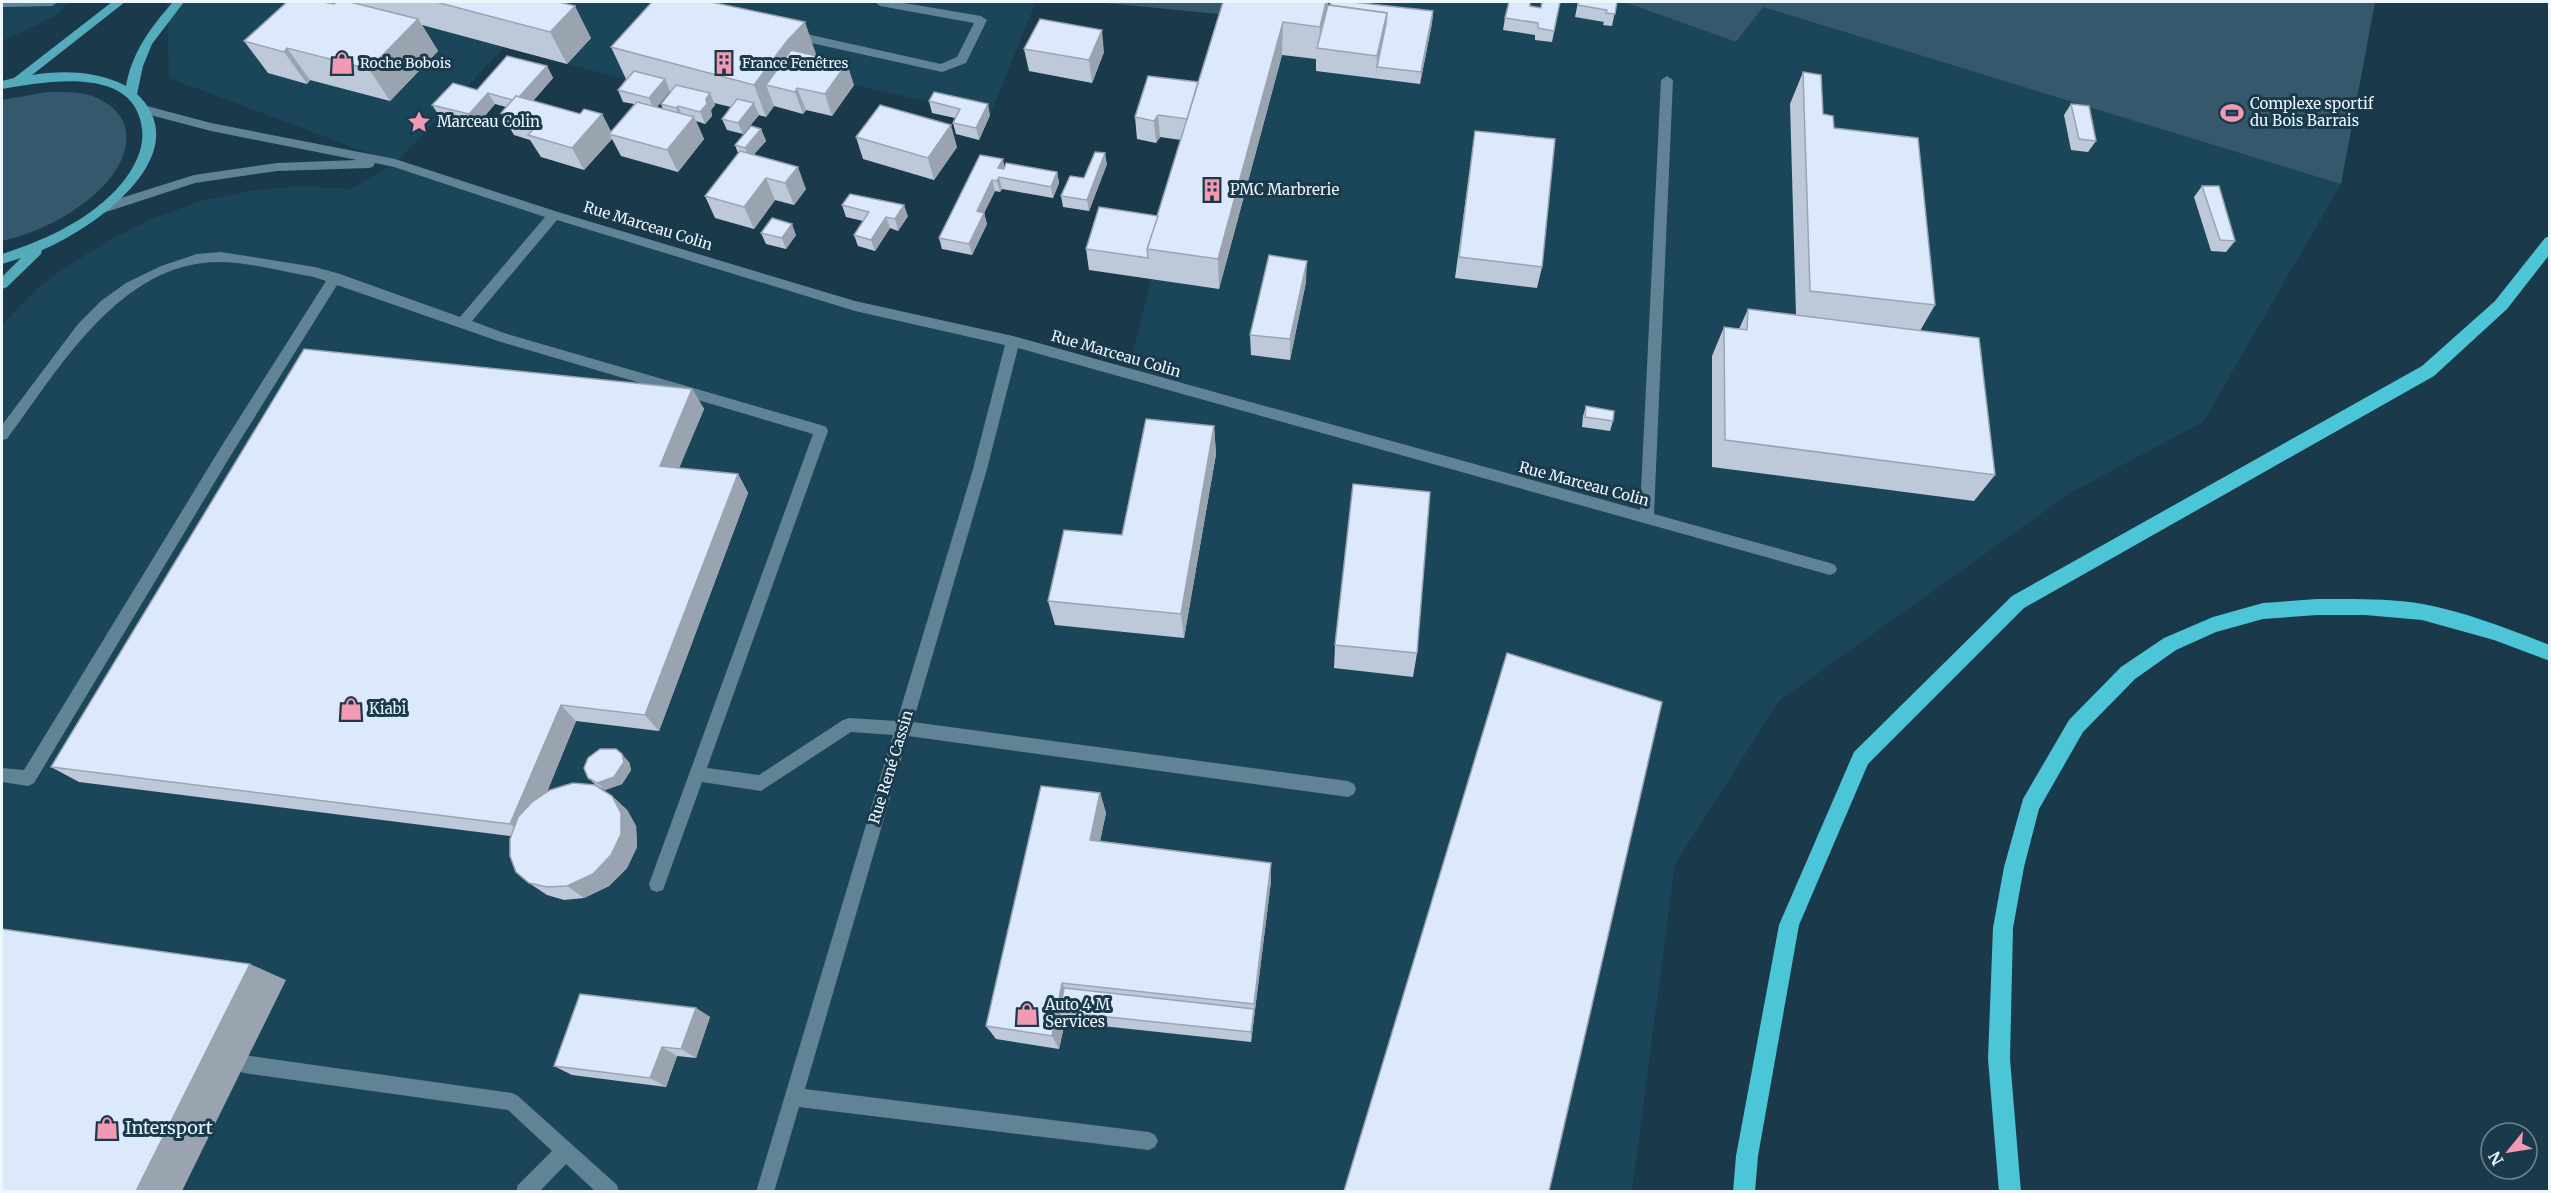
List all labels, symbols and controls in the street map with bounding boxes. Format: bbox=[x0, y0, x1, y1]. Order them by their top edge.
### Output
shop icon: Roche Bobois bbox=[329, 50, 355, 76]
building icon: France Fenêtres bbox=[711, 50, 737, 76]
place label: Roche Bobois bbox=[360, 54, 451, 72]
place label: France Fenêtres bbox=[742, 54, 849, 72]
place label: Complexe sportif du Bois Barrais bbox=[2250, 94, 2375, 130]
sports icon: Complexe sportif du Bois Barrais bbox=[2219, 100, 2245, 126]
place icon: Marceau Colin bbox=[406, 109, 432, 135]
place label: Marceau Colin bbox=[437, 112, 540, 131]
building icon: PMC Marbrerie bbox=[1199, 177, 1225, 203]
place label: PMC Marbrerie bbox=[1230, 180, 1339, 199]
street label: Rue Marceau Colin bbox=[581, 197, 715, 254]
street label: Rue Marceau Colin bbox=[1049, 326, 1183, 381]
street label: Rue Marceau Colin bbox=[1517, 457, 1651, 510]
shop icon: Kiabi bbox=[338, 696, 364, 722]
place label: Kiabi bbox=[369, 699, 407, 718]
street label: Rue René Cassin bbox=[864, 708, 917, 826]
place label: Auto 4 M Services bbox=[1044, 995, 1110, 1031]
shop icon: Auto 4 M Services bbox=[1014, 1001, 1040, 1027]
shop icon: Intersport bbox=[94, 1115, 120, 1141]
place label: Intersport bbox=[125, 1116, 213, 1139]
north arrow bbox=[2479, 1121, 2539, 1181]
text: N bbox=[2484, 1148, 2508, 1169]

